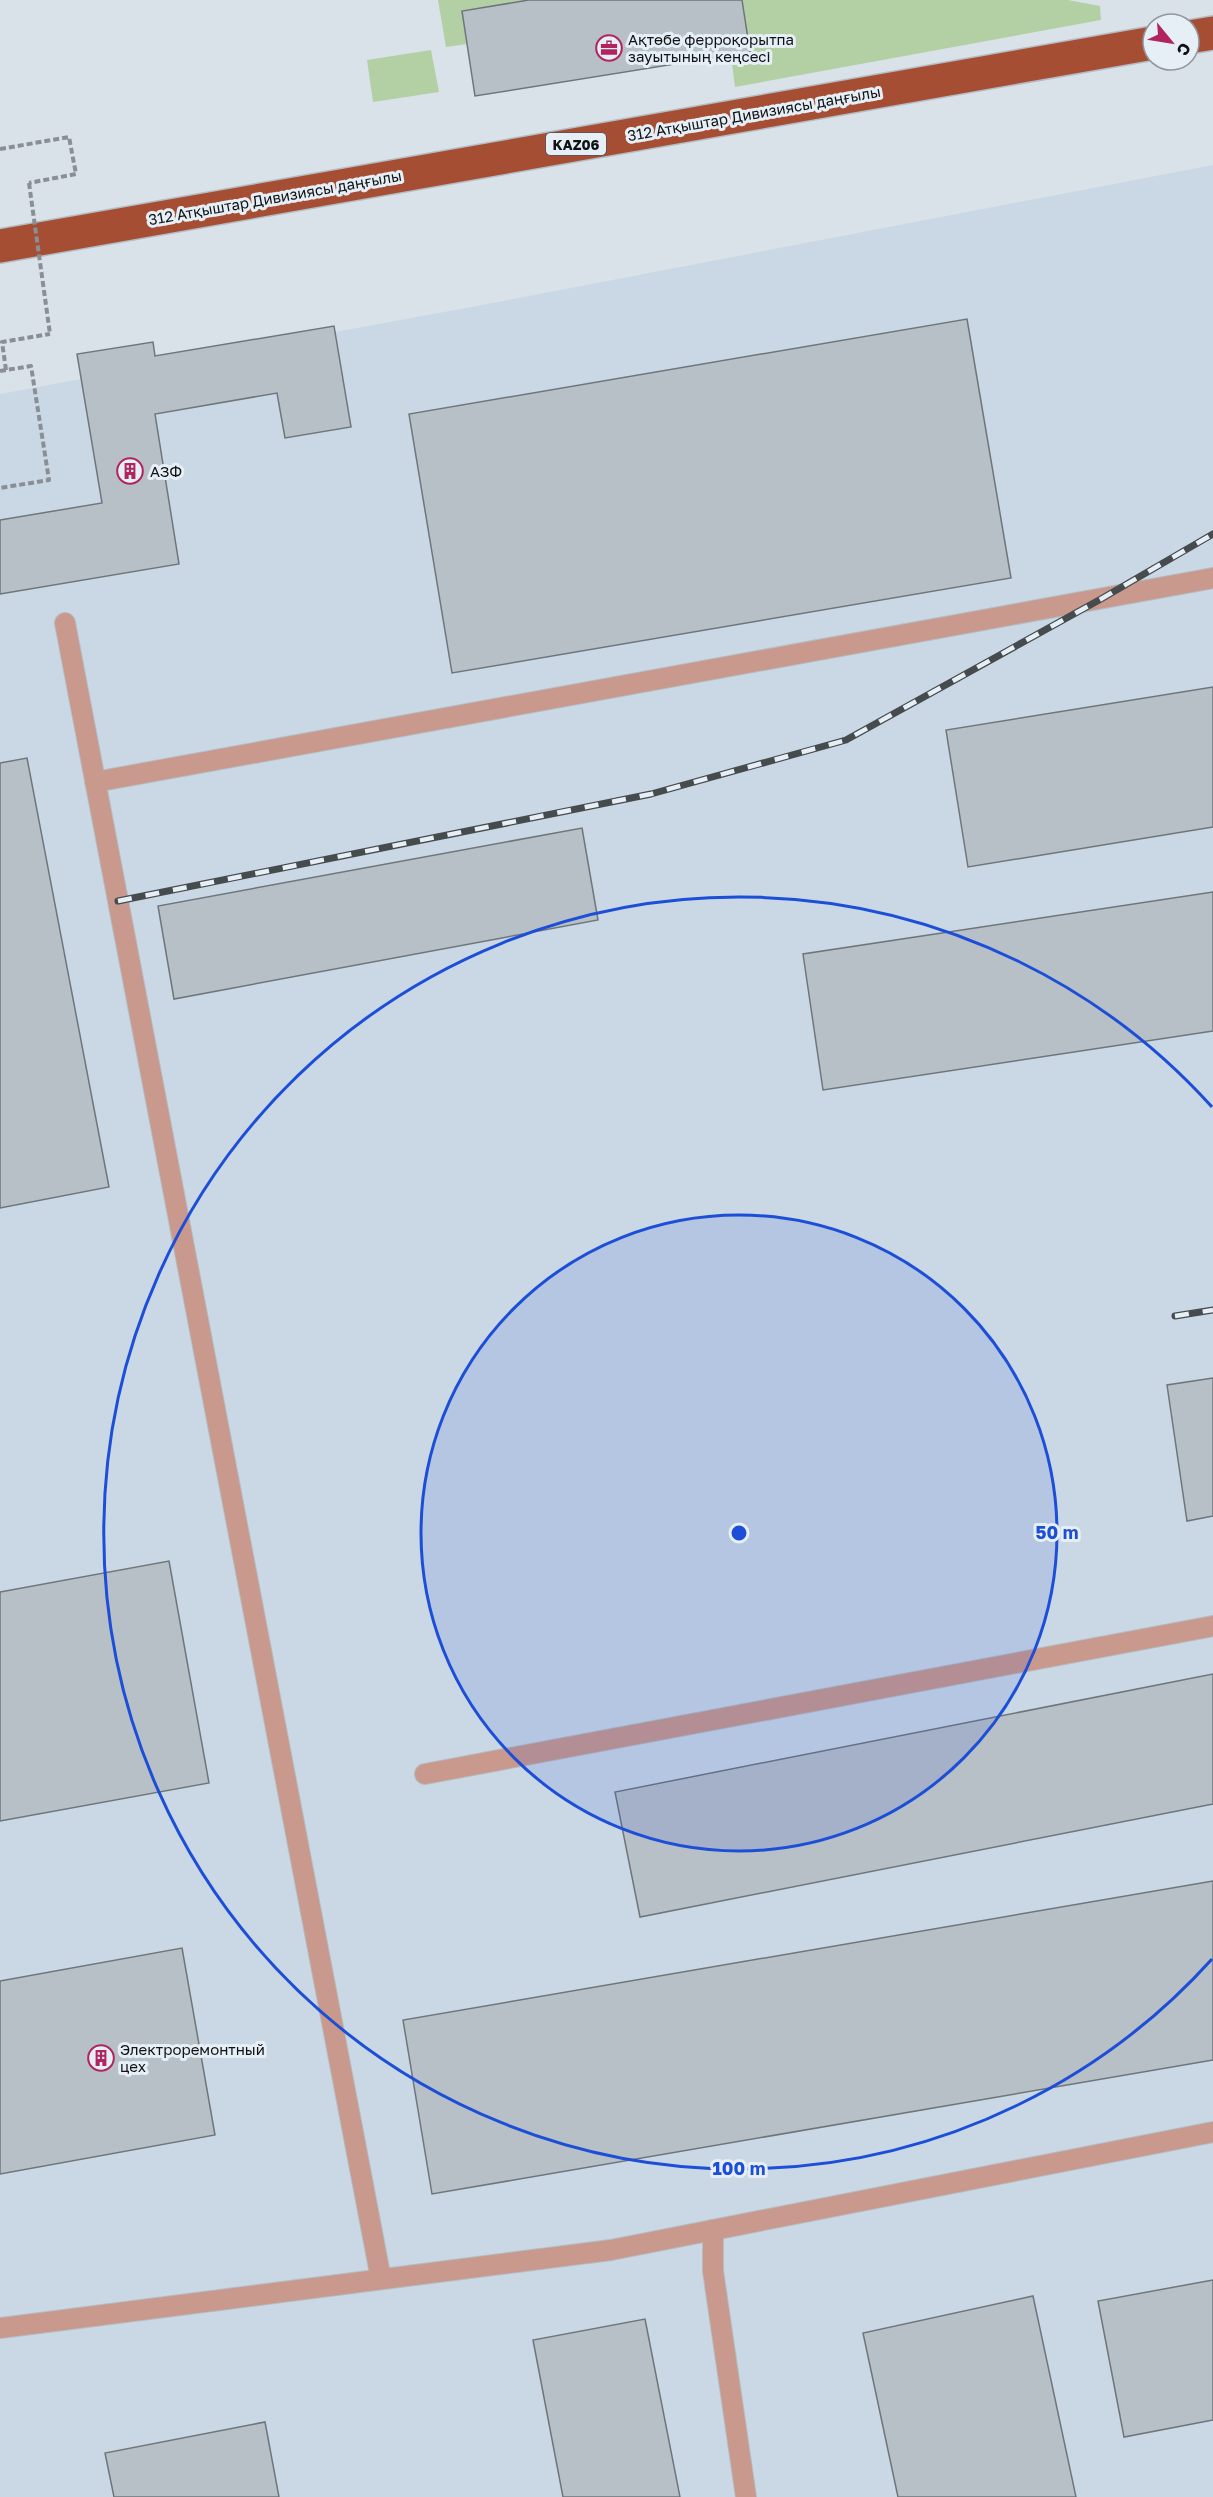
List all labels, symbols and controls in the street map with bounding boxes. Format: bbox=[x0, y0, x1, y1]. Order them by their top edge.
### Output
north arrow bbox=[1141, 12, 1201, 72]
place label: Ақтөбе ферроқорытпа зауытының кеңсесі bbox=[628, 30, 794, 65]
office icon: Ақтөбе ферроқорытпа зауытының кеңсесі bbox=[594, 33, 624, 63]
text: С bbox=[1172, 40, 1195, 59]
street label: 312 Атқыштар Дивизиясы даңғылы bbox=[626, 82, 882, 144]
road number: KАZ06 bbox=[546, 133, 606, 155]
street label: 312 Атқыштар Дивизиясы даңғылы bbox=[147, 166, 403, 228]
building icon: АЗФ bbox=[115, 456, 145, 486]
place label: АЗФ bbox=[150, 462, 182, 480]
text: 50 m bbox=[1036, 1521, 1078, 1543]
centre of rings bbox=[729, 1523, 749, 1543]
place label: Электроремонтный цех bbox=[120, 2040, 265, 2075]
building icon: Электроремонтный цех bbox=[86, 2043, 116, 2073]
text: 100 m bbox=[713, 2157, 765, 2179]

